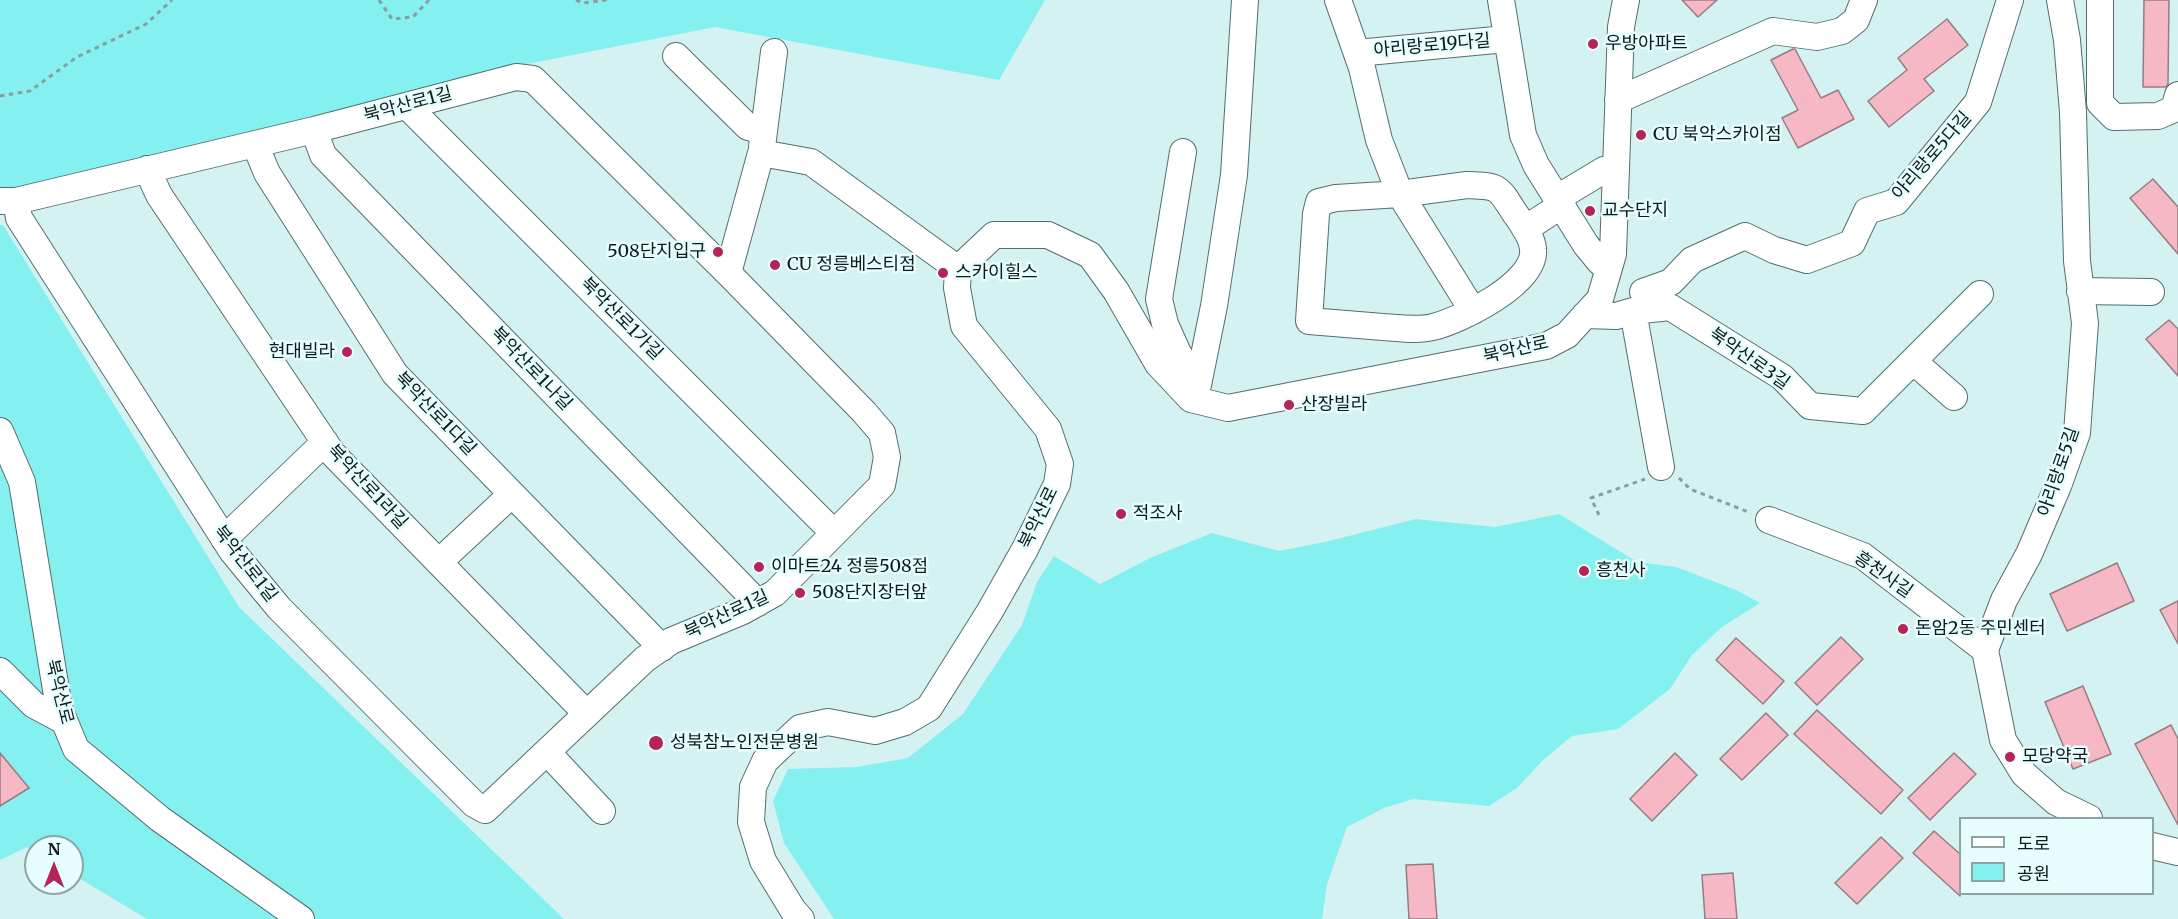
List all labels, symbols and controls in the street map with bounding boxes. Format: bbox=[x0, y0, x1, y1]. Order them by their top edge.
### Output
street label: 아리랑로19다길 bbox=[1373, 30, 1491, 62]
place label: 우방아파트 bbox=[1605, 33, 1688, 55]
marker: 우방아파트 bbox=[1586, 37, 1600, 51]
street label: 북악산로1길 bbox=[361, 83, 455, 127]
street label: 아리랑로5다길 bbox=[1888, 107, 1976, 205]
place label: CU 북악스카이점 bbox=[1653, 124, 1782, 146]
marker: CU 북악스카이점 bbox=[1634, 128, 1648, 142]
place label: 교수단지 bbox=[1602, 200, 1668, 222]
marker: 교수단지 bbox=[1583, 204, 1597, 218]
place label: 508단지입구 bbox=[607, 241, 706, 263]
marker: 508단지입구 bbox=[711, 245, 725, 259]
place label: CU 정릉베스티점 bbox=[787, 254, 916, 276]
marker: CU 정릉베스티점 bbox=[768, 258, 782, 272]
place label: 스카이힐스 bbox=[955, 262, 1038, 284]
marker: 스카이힐스 bbox=[936, 266, 950, 280]
street label: 북악산로1가길 bbox=[575, 273, 667, 365]
street label: 북악산로1나길 bbox=[486, 323, 576, 415]
street label: 북악산로3길 bbox=[1705, 323, 1793, 395]
street label: 북악산로 bbox=[1481, 332, 1551, 368]
place label: 현대빌라 bbox=[269, 341, 335, 363]
marker: 현대빌라 bbox=[340, 345, 354, 359]
street label: 북악산로1다길 bbox=[390, 368, 480, 460]
place label: 산장빌라 bbox=[1301, 394, 1367, 416]
marker: 산장빌라 bbox=[1282, 398, 1296, 412]
street label: 아리랑로5길 bbox=[2034, 424, 2084, 520]
street label: 북악산로1라길 bbox=[322, 440, 412, 534]
street label: 북악산로 bbox=[1015, 483, 1063, 553]
place label: 적조사 bbox=[1133, 503, 1183, 525]
marker: 적조사 bbox=[1114, 507, 1128, 521]
street label: 북악산로1길 bbox=[208, 522, 282, 606]
street label: 흥천사길 bbox=[1850, 547, 1916, 603]
place label: 이마트24 정릉508점 bbox=[771, 556, 928, 578]
marker: 이마트24 정릉508점 bbox=[752, 560, 766, 574]
place label: 흥천사 bbox=[1596, 560, 1646, 582]
marker: 흥천사 bbox=[1577, 564, 1591, 578]
place label: 508단지장터앞 bbox=[812, 582, 927, 604]
street label: 북악산로1길 bbox=[681, 586, 773, 644]
marker: 508단지장터앞 bbox=[793, 586, 807, 600]
place label: 돈암2동 주민센터 bbox=[1915, 618, 2046, 640]
marker: 돈암2동 주민센터 bbox=[1896, 622, 1910, 636]
street label: 북악산로 bbox=[41, 657, 77, 727]
place label: 성북참노인전문병원 bbox=[670, 732, 819, 754]
marker: 성북참노인전문병원 bbox=[647, 734, 665, 752]
place label: 모당약국 bbox=[2022, 746, 2088, 768]
marker: 모당약국 bbox=[2003, 750, 2017, 764]
legend bbox=[1959, 817, 2154, 895]
text: 도로 bbox=[2017, 832, 2050, 855]
north arrow bbox=[24, 835, 84, 895]
text: N bbox=[48, 839, 60, 859]
text: 공원 bbox=[2017, 862, 2050, 885]

